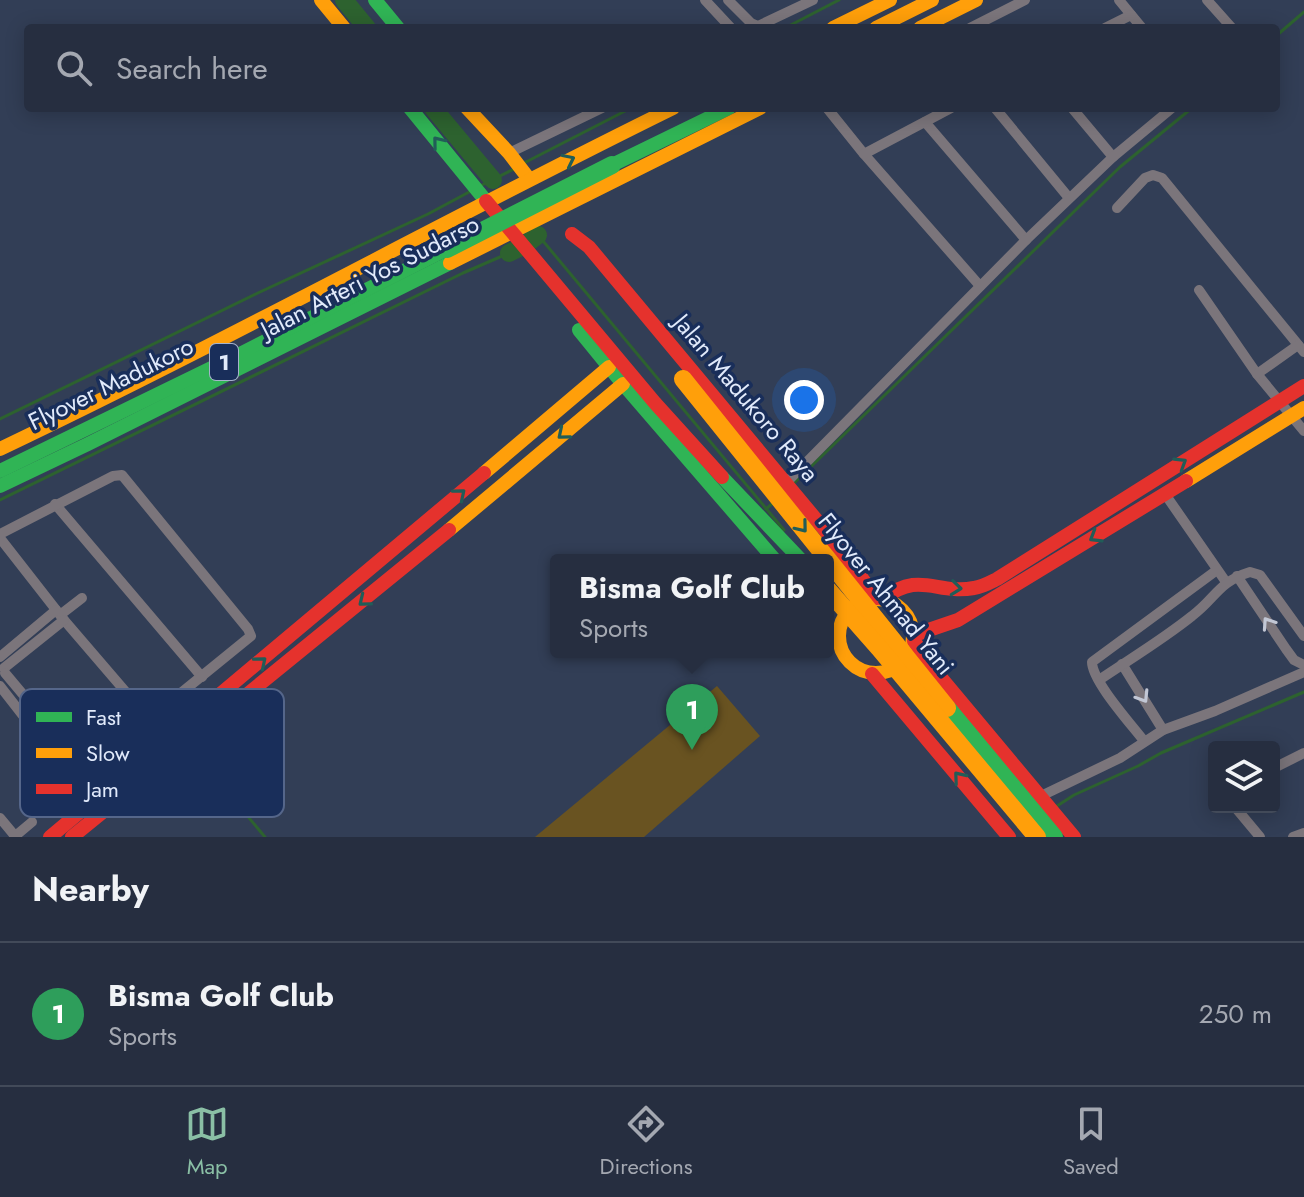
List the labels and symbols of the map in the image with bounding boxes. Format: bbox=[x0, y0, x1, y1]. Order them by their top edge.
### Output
one-way arrow bbox=[433, 136, 447, 151]
one-way arrow bbox=[560, 154, 575, 170]
street label: Jalan Arteri Yos Sudarso bbox=[252, 206, 485, 348]
street label: Jalan Madukoro Raya bbox=[664, 304, 827, 489]
street label: Flyover Madukoro bbox=[22, 328, 199, 439]
road number: 1 bbox=[210, 344, 238, 380]
your location bbox=[784, 380, 824, 420]
one-way arrow bbox=[558, 424, 572, 439]
one-way arrow bbox=[1172, 458, 1186, 473]
one-way arrow bbox=[450, 489, 465, 504]
street label: Flyover Ahmad Yani bbox=[810, 505, 963, 682]
one-way arrow bbox=[792, 518, 807, 532]
one-way arrow bbox=[1089, 527, 1104, 543]
one-way arrow bbox=[950, 579, 963, 596]
one-way arrow bbox=[358, 591, 373, 606]
one-way arrow bbox=[1263, 617, 1278, 631]
one-way arrow bbox=[251, 657, 266, 672]
pin: 1 bbox=[666, 684, 718, 750]
one-way arrow bbox=[1133, 688, 1149, 703]
legend bbox=[20, 689, 284, 817]
text: Fast bbox=[86, 701, 122, 733]
text: Slow bbox=[86, 737, 130, 769]
one-way arrow bbox=[954, 772, 969, 786]
text: Jam bbox=[83, 773, 119, 805]

